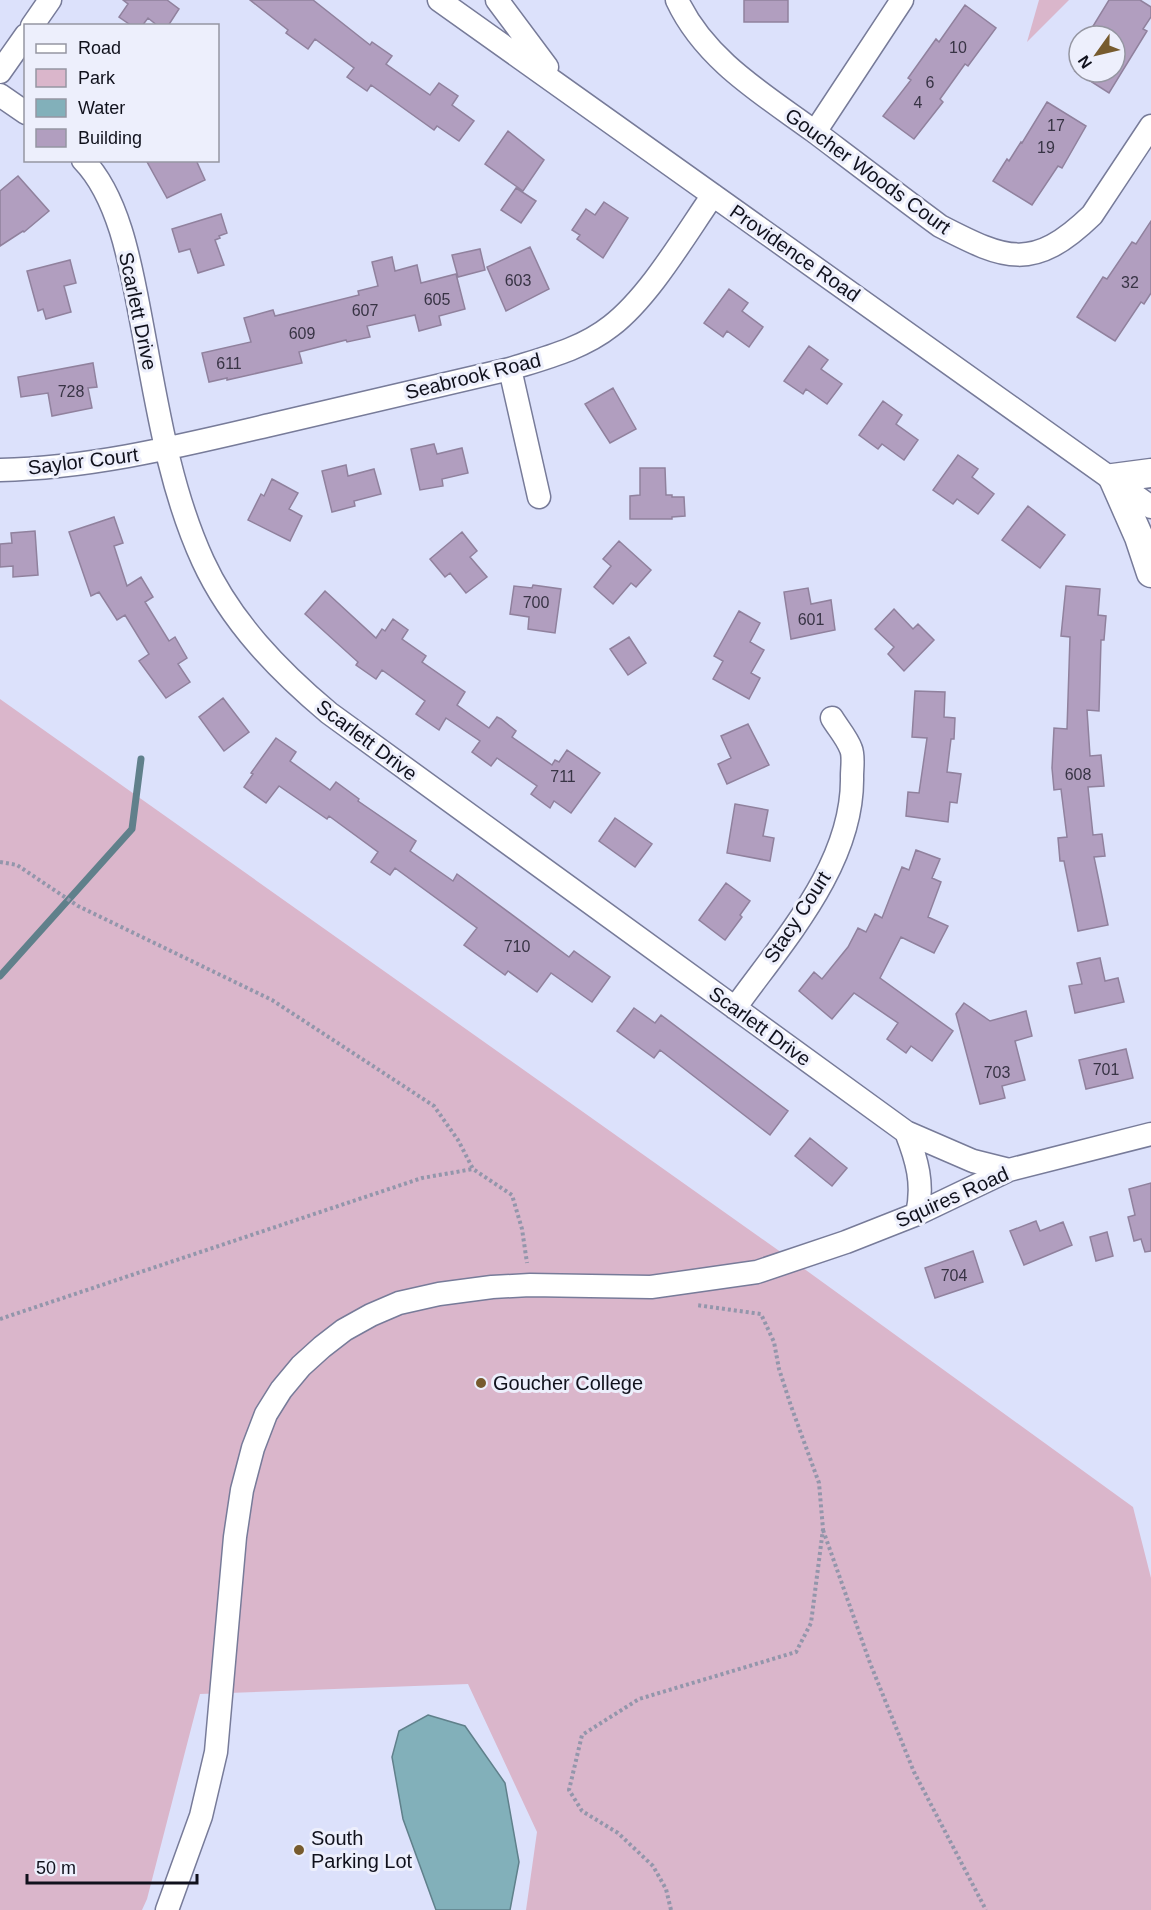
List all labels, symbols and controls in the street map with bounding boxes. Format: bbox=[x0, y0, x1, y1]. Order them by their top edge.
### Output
legend bbox=[24, 24, 219, 162]
north arrow bbox=[1067, 24, 1127, 84]
text: Road bbox=[78, 38, 121, 58]
house number: 10 bbox=[949, 39, 967, 56]
text: N bbox=[1075, 53, 1095, 72]
text: Park bbox=[78, 68, 116, 88]
house number: 6 bbox=[926, 74, 935, 91]
house number: 4 bbox=[914, 94, 923, 111]
text: Water bbox=[78, 98, 125, 118]
street label: Goucher Woods Court bbox=[781, 104, 955, 239]
house number: 17 bbox=[1047, 117, 1065, 134]
text: Building bbox=[78, 128, 142, 148]
house number: 19 bbox=[1037, 139, 1055, 156]
street label: Providence Road bbox=[726, 200, 864, 306]
street label: Scarlett Drive bbox=[115, 250, 161, 372]
house number: 603 bbox=[505, 272, 531, 289]
house number: 32 bbox=[1121, 274, 1139, 291]
house number: 605 bbox=[424, 291, 450, 308]
house number: 607 bbox=[352, 302, 378, 319]
house number: 609 bbox=[289, 325, 315, 342]
street label: Seabrook Road bbox=[403, 349, 543, 403]
house number: 611 bbox=[216, 355, 242, 372]
house number: 728 bbox=[58, 383, 84, 400]
street label: Saylor Court bbox=[26, 443, 140, 479]
house number: 700 bbox=[523, 594, 549, 611]
house number: 601 bbox=[798, 611, 824, 628]
street label: Scarlett Drive bbox=[312, 695, 422, 785]
house number: 608 bbox=[1065, 766, 1091, 783]
house number: 711 bbox=[550, 768, 576, 785]
street label: Stacy Court bbox=[759, 867, 835, 967]
house number: 710 bbox=[504, 938, 530, 955]
street label: Scarlett Drive bbox=[705, 982, 815, 1070]
house number: 701 bbox=[1093, 1061, 1119, 1078]
house number: 703 bbox=[984, 1064, 1010, 1081]
street label: Squires Road bbox=[892, 1162, 1012, 1232]
house number: 704 bbox=[941, 1267, 967, 1284]
place label: Goucher College bbox=[493, 1372, 643, 1394]
marker: Goucher College bbox=[474, 1376, 488, 1390]
place label: South Parking Lot bbox=[311, 1827, 413, 1872]
marker: South Parking Lot bbox=[292, 1843, 306, 1857]
scale bar bbox=[27, 1847, 196, 1885]
text: 50 m bbox=[36, 1858, 76, 1878]

